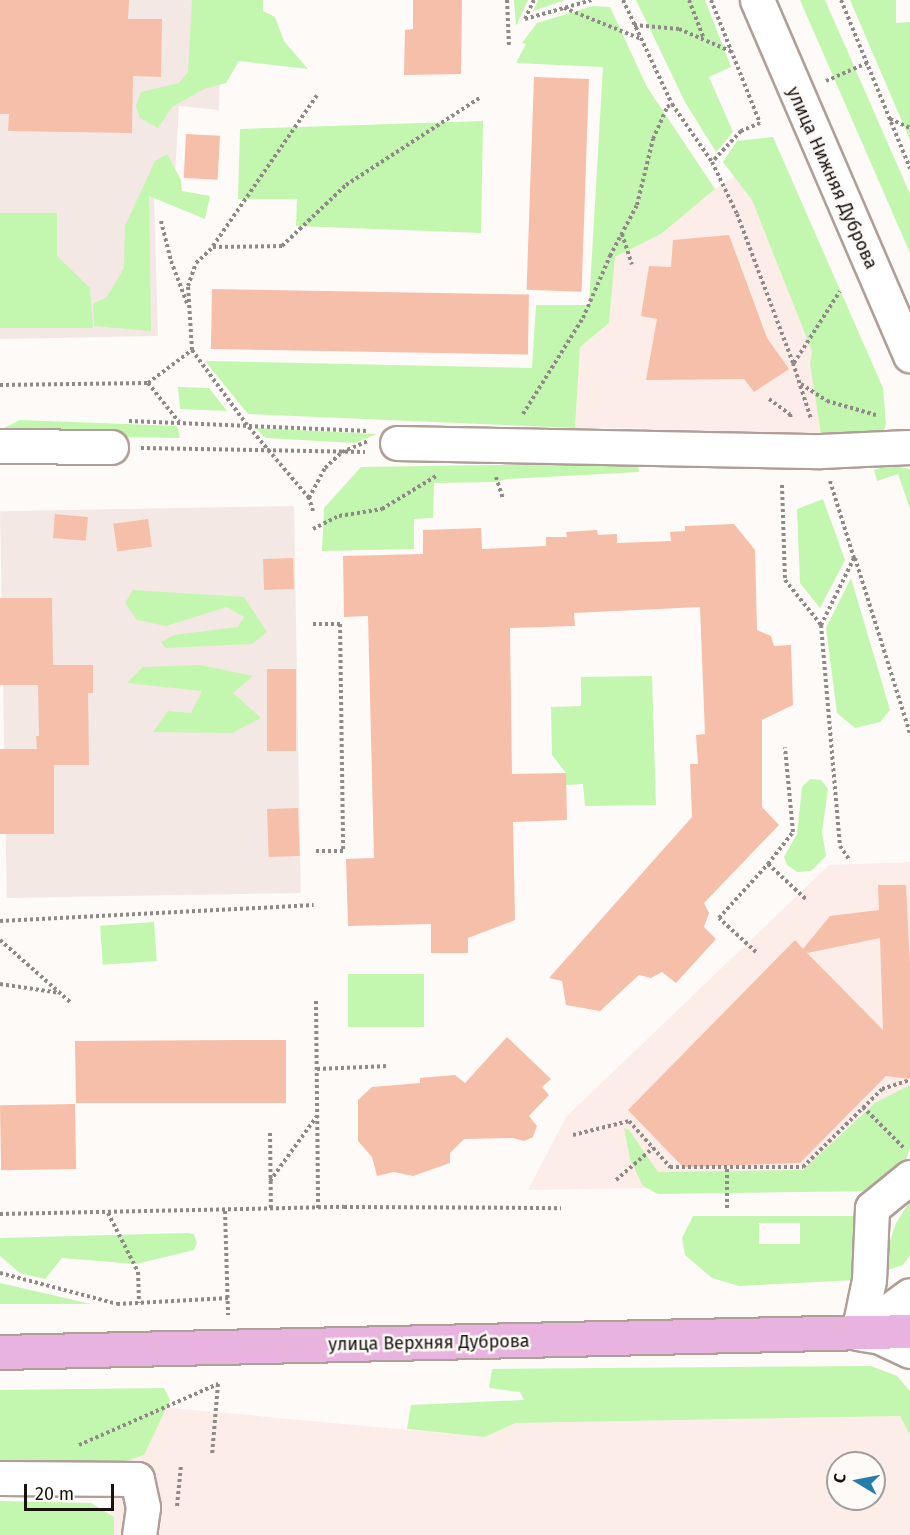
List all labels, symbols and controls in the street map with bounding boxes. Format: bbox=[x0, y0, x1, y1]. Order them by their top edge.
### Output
street label: улица Нижняя Дуброва bbox=[782, 83, 882, 273]
street label: улица Верхняя Дуброва bbox=[328, 1330, 530, 1356]
north arrow bbox=[826, 1451, 886, 1511]
scale bar bbox=[27, 1472, 117, 1510]
text: С bbox=[830, 1472, 850, 1484]
text: 20 m bbox=[35, 1483, 74, 1505]

